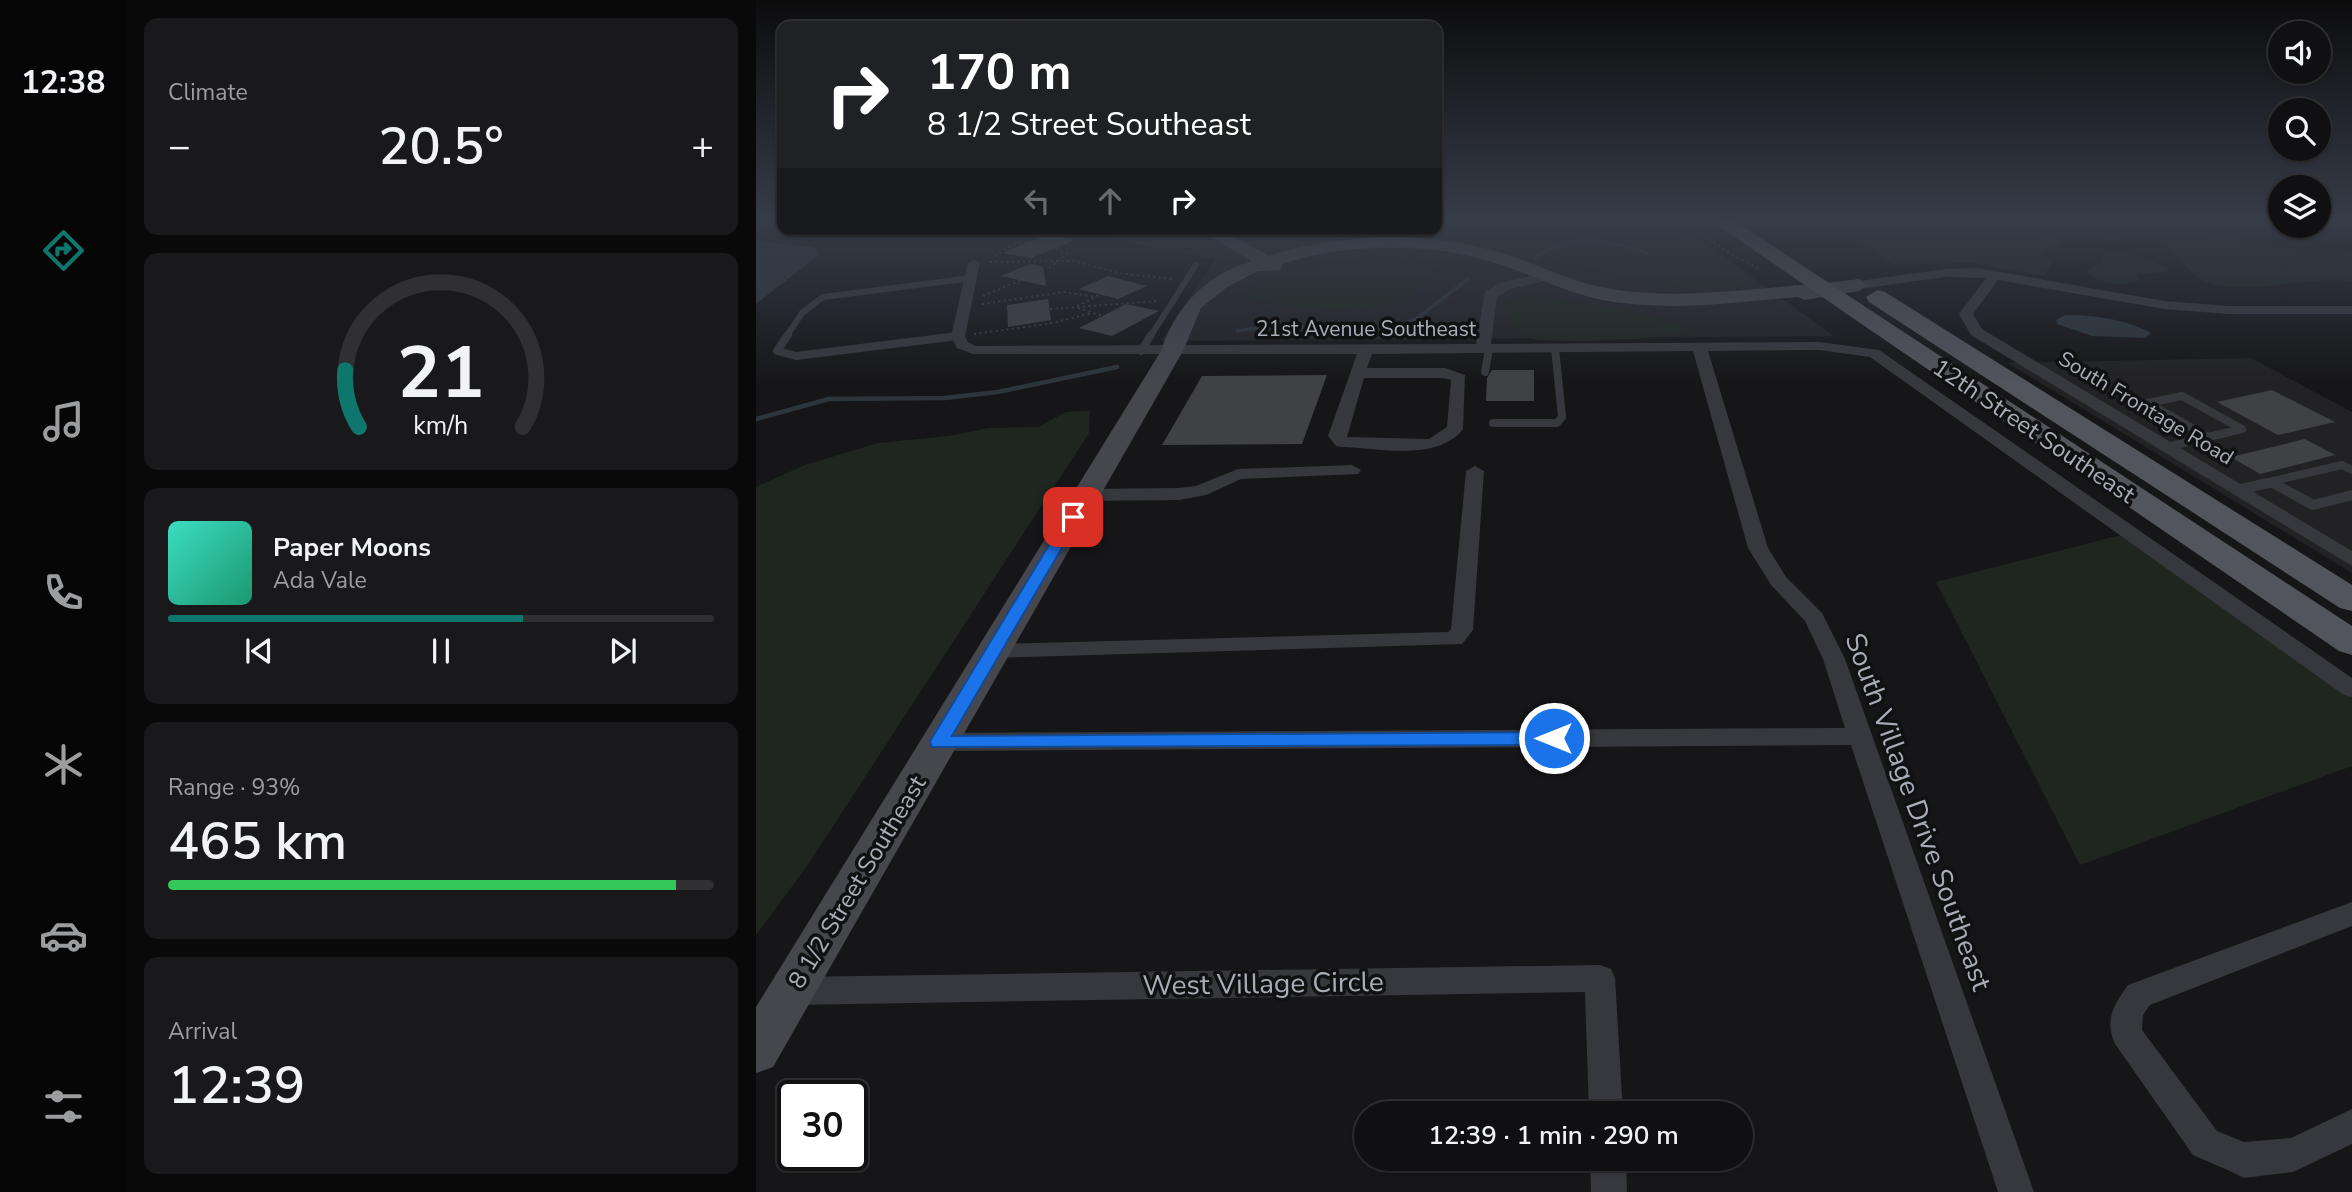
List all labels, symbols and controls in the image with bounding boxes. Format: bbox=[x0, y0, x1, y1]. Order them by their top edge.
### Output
map controls bbox=[2268, 21, 2331, 238]
button: sound bbox=[2268, 21, 2331, 84]
text: 170 m bbox=[927, 39, 1071, 106]
icon: right bbox=[812, 49, 903, 140]
text: 12:38 bbox=[21, 61, 105, 104]
text: Climate bbox=[168, 77, 248, 108]
button: search bbox=[2268, 98, 2331, 161]
text: 8 1/2 Street Southeast bbox=[927, 103, 1251, 146]
text: 20.5° bbox=[378, 111, 504, 182]
text: − bbox=[168, 121, 191, 172]
text: + bbox=[691, 121, 714, 172]
button: layers bbox=[2268, 175, 2331, 238]
icon: left bbox=[1018, 182, 1056, 220]
icon: ahead bbox=[1091, 182, 1129, 220]
icon: right bbox=[1164, 182, 1202, 220]
icon: directions bbox=[39, 226, 88, 275]
street label: 21st Avenue Southeast bbox=[1256, 315, 1477, 343]
text: 21 bbox=[397, 324, 485, 424]
street label: South Frontage Road bbox=[2053, 345, 2239, 471]
street label: 12th Street Southeast bbox=[1927, 351, 2142, 511]
icon: music bbox=[39, 397, 88, 446]
text: km/h bbox=[413, 409, 469, 443]
pin bbox=[1043, 487, 1103, 547]
icon: arrive bbox=[1054, 498, 1092, 536]
text: Paper Moons bbox=[273, 530, 431, 565]
text: Ada Vale bbox=[273, 565, 367, 596]
icon: phone bbox=[39, 568, 88, 617]
street label: South Village Drive Southeast bbox=[1836, 628, 2001, 996]
icon: previous bbox=[240, 632, 278, 670]
icon: pause bbox=[422, 632, 460, 670]
icon: next bbox=[604, 632, 642, 670]
position arrow bbox=[1517, 701, 1591, 775]
icon: climate bbox=[39, 740, 88, 789]
street label: 8 1/2 Street Southeast bbox=[781, 769, 934, 994]
text: Range · 93% bbox=[168, 772, 300, 803]
text: 465 km bbox=[168, 806, 347, 877]
icon: car bbox=[39, 911, 88, 960]
street label: West Village Circle bbox=[1142, 963, 1384, 1005]
text: Arrival bbox=[168, 1016, 237, 1047]
text: 12:39 bbox=[168, 1050, 305, 1121]
speed limit sign: 30 bbox=[777, 1080, 868, 1171]
icon: filters bbox=[39, 1082, 88, 1131]
text: 12:39 · 1 min · 290 m bbox=[1428, 1118, 1679, 1153]

